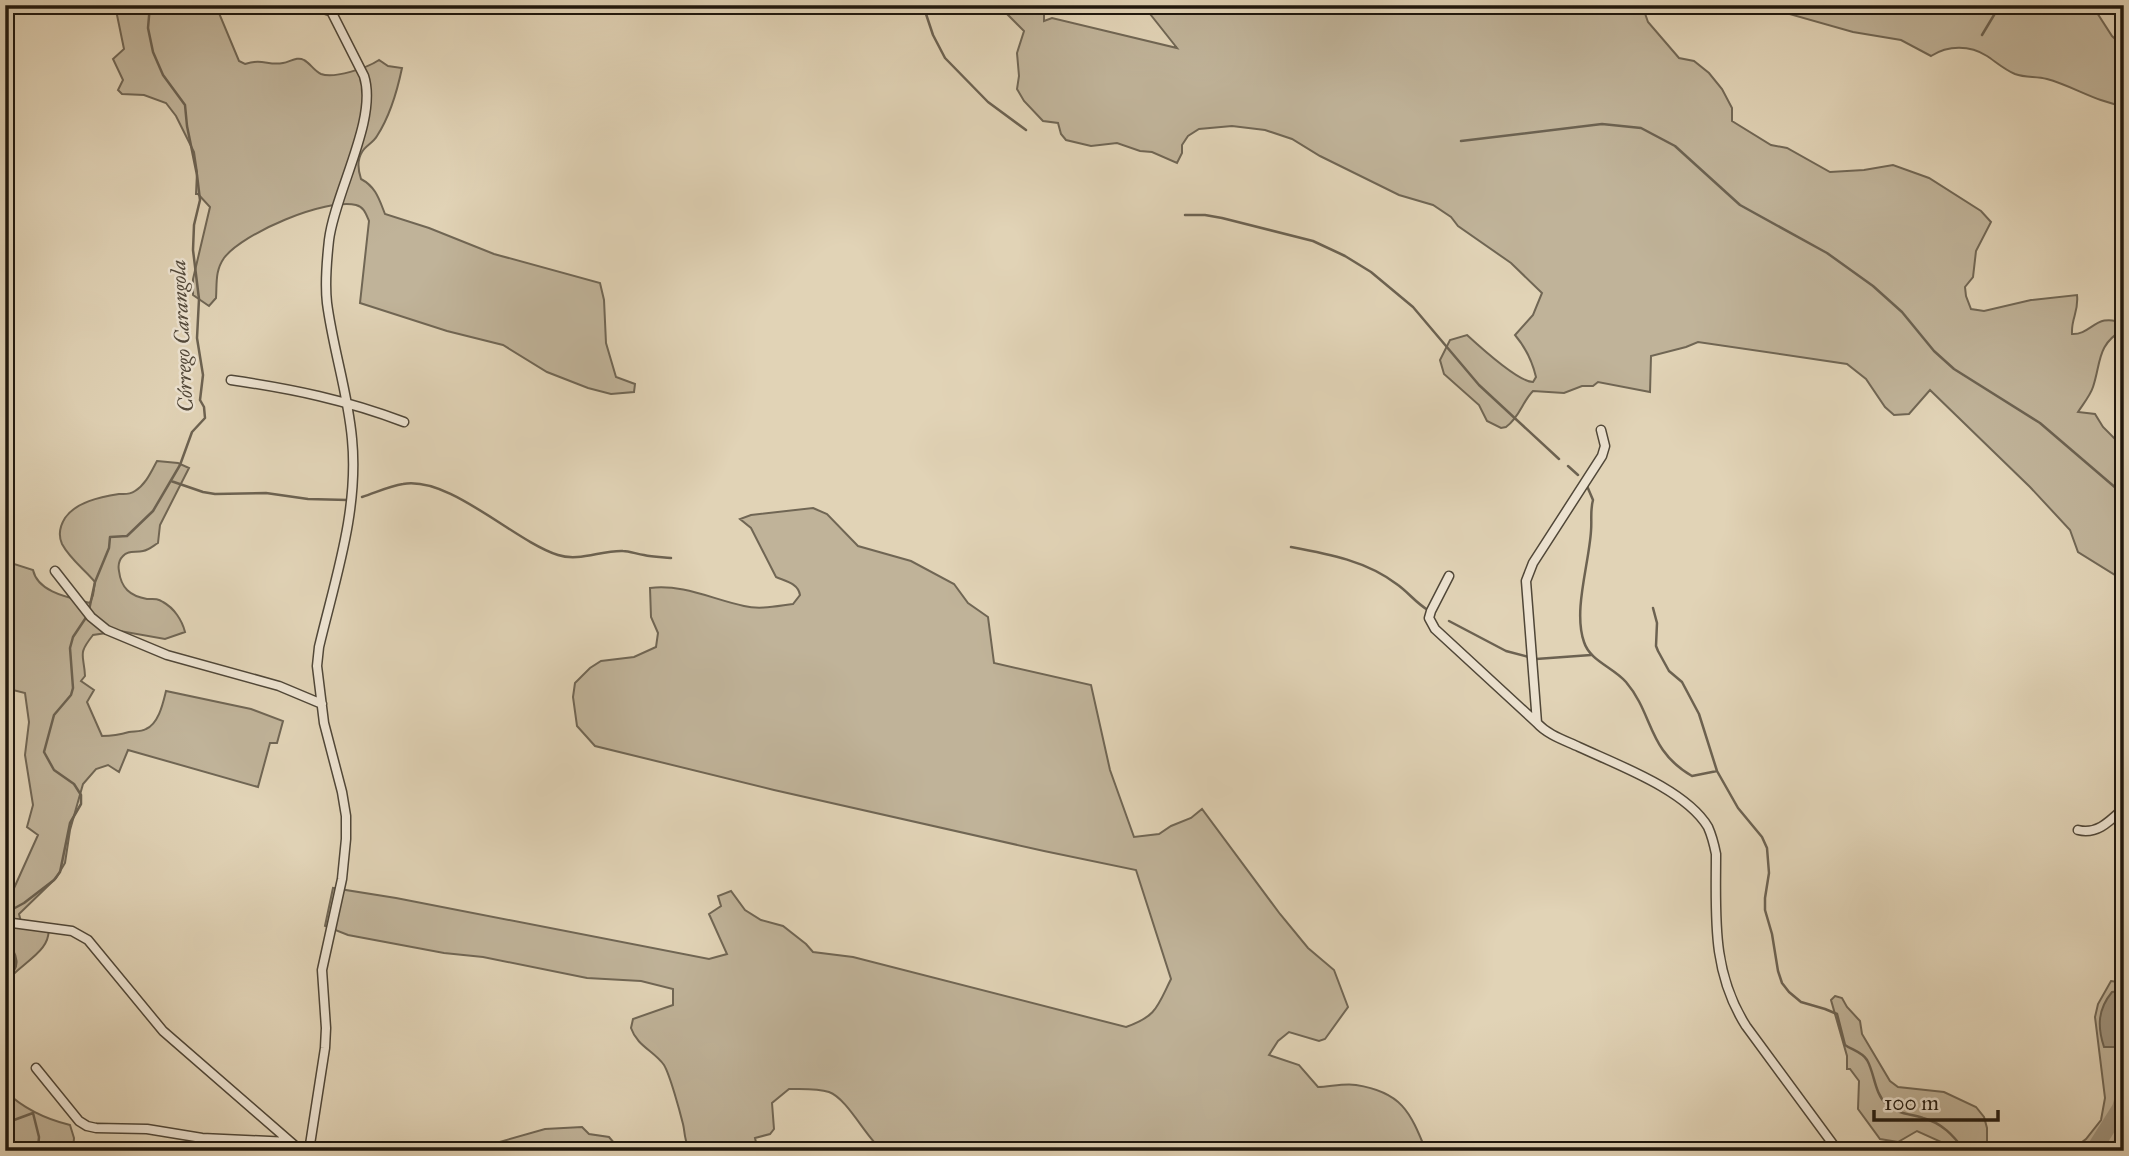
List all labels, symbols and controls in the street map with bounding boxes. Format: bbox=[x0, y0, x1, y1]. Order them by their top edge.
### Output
water label: Córrego Carangola bbox=[165, 259, 199, 413]
scale bar bbox=[1874, 1079, 1998, 1123]
text: 100 m bbox=[1884, 1090, 1939, 1116]

